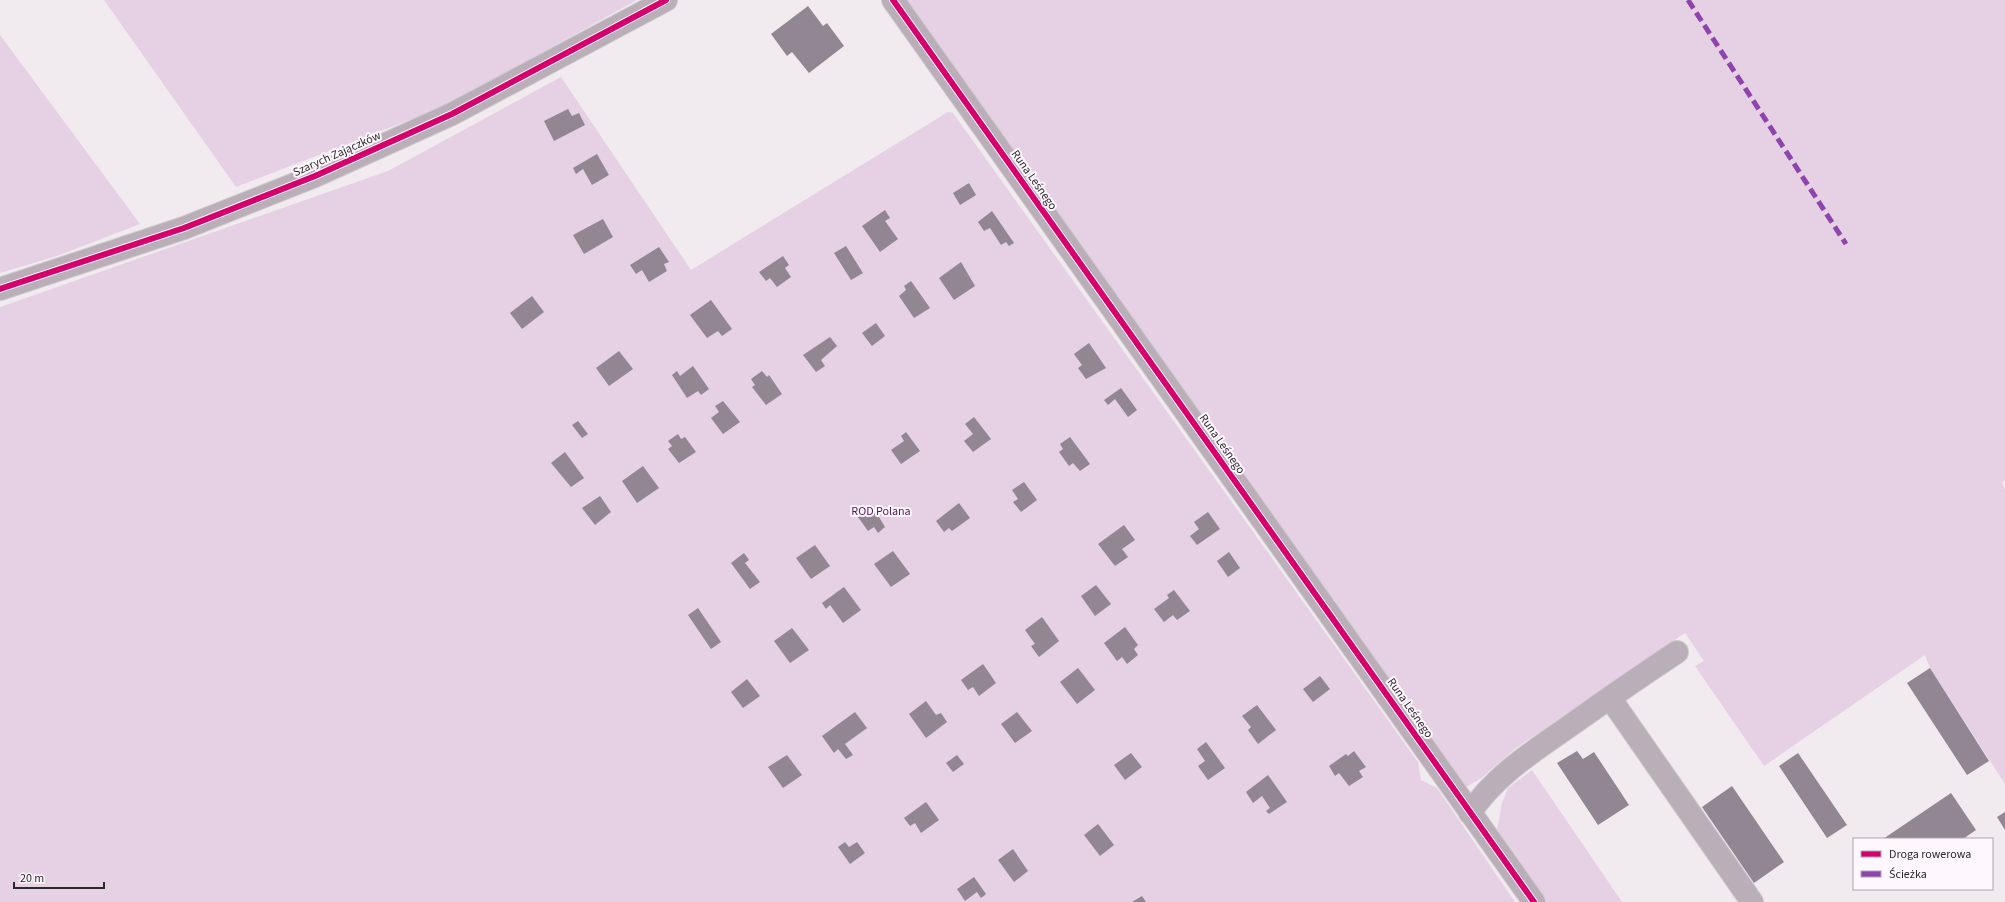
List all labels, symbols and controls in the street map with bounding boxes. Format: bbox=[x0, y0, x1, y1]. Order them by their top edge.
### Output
street label: Szarych Zajączków bbox=[290, 127, 384, 181]
street label: Runa Leśnego bbox=[1007, 147, 1061, 213]
street label: Runa Leśnego bbox=[1195, 411, 1249, 477]
park label: ROD Polana bbox=[851, 503, 911, 520]
street label: Runa Leśnego bbox=[1383, 675, 1437, 741]
legend bbox=[1853, 838, 1993, 890]
text: Droga rowerowa bbox=[1889, 846, 1971, 863]
scale bar bbox=[14, 864, 104, 890]
text: Ścieżka bbox=[1889, 866, 1927, 883]
text: 20 m bbox=[20, 870, 44, 887]

